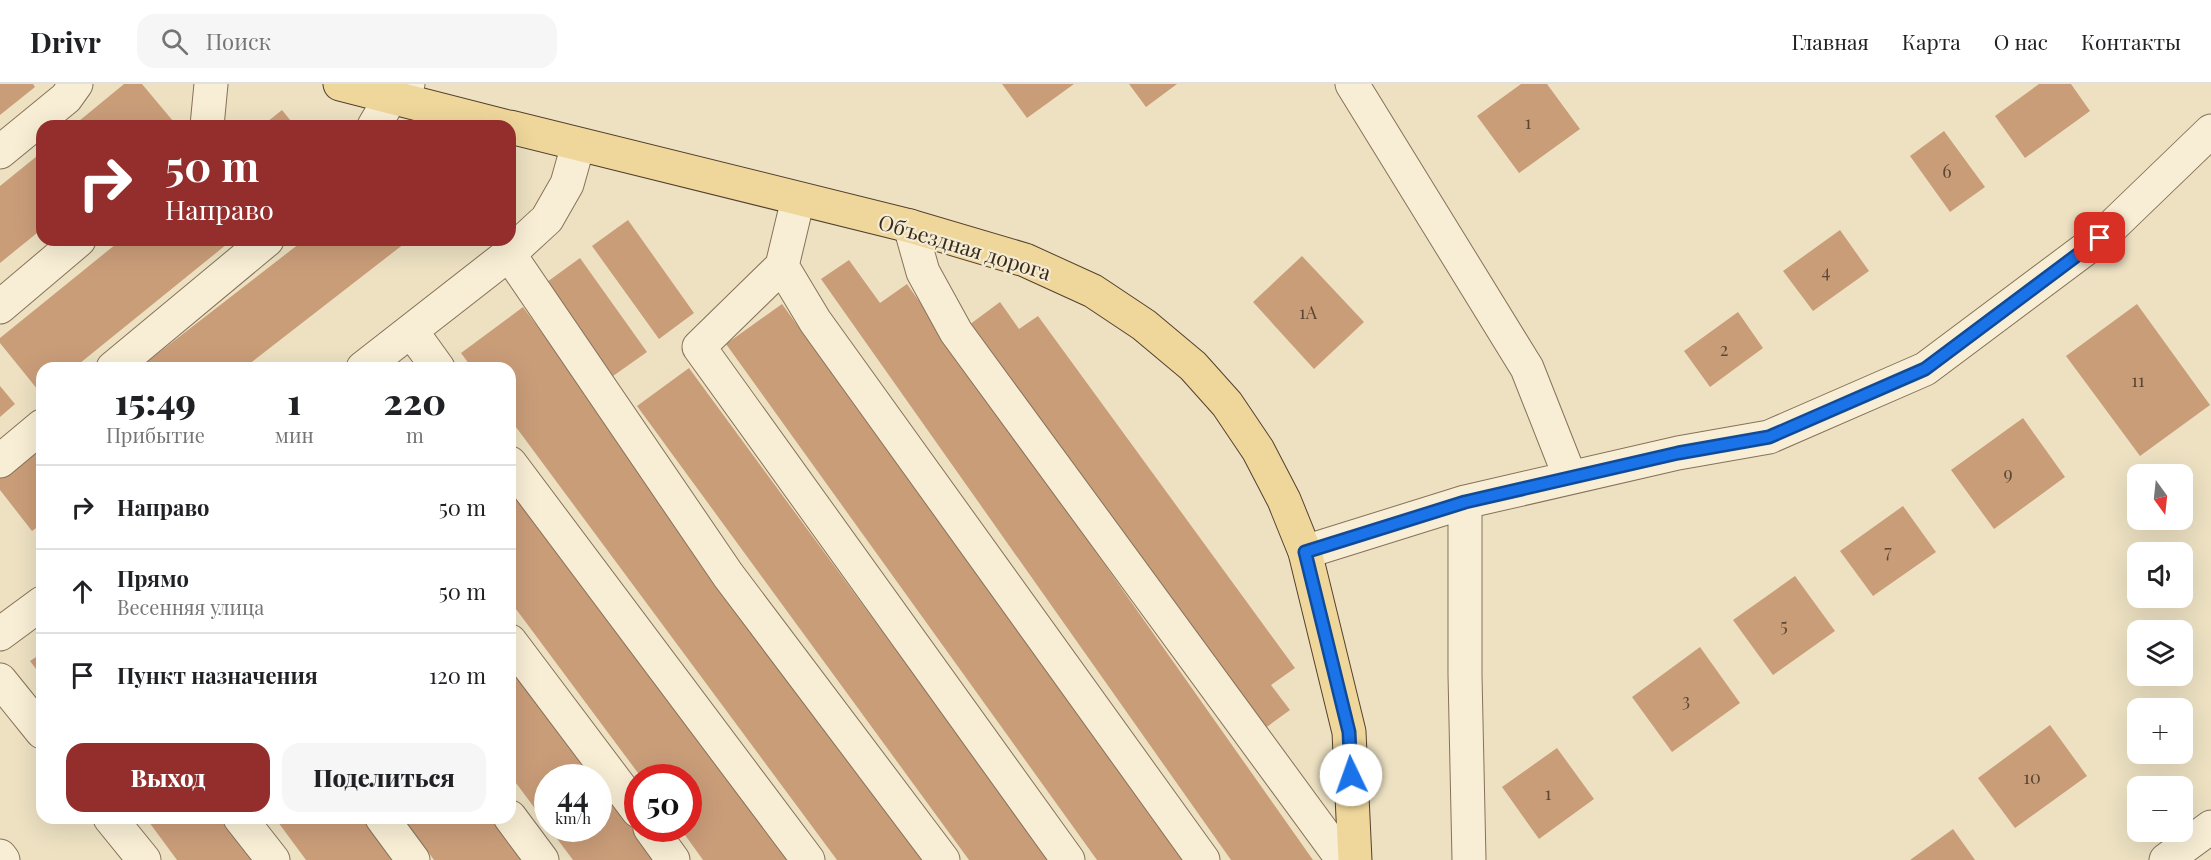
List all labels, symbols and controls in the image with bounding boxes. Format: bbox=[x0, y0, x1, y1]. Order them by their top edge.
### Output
search box bbox=[137, 14, 557, 68]
text: Drivr bbox=[30, 23, 101, 60]
icon: search bbox=[158, 25, 191, 58]
text: Поиск bbox=[206, 26, 271, 56]
text: Главная bbox=[1791, 27, 1869, 55]
text: Карта bbox=[1902, 27, 1961, 55]
text: О нас bbox=[1994, 27, 2048, 55]
text: Контакты bbox=[2081, 27, 2181, 55]
house number: 1 bbox=[1525, 110, 1532, 134]
text: 50 m bbox=[165, 137, 259, 193]
icon: right bbox=[66, 144, 144, 222]
house number: 6 bbox=[1942, 159, 1952, 183]
text: Направо bbox=[165, 191, 274, 227]
street label: Объездная дорога bbox=[875, 206, 1055, 286]
pin bbox=[2074, 212, 2125, 263]
icon: arrive bbox=[2083, 221, 2116, 254]
house number: 4 bbox=[1822, 259, 1831, 283]
house number: 1А bbox=[1299, 300, 1318, 324]
house number: 2 bbox=[1720, 337, 1728, 361]
house number: 11 bbox=[2131, 368, 2145, 392]
text: 15:49 bbox=[115, 376, 196, 424]
text: 1 bbox=[287, 376, 301, 424]
text: 220 bbox=[384, 376, 446, 424]
text: Прибытие bbox=[106, 421, 205, 448]
text: мин bbox=[275, 421, 314, 448]
text: m bbox=[406, 421, 424, 448]
house number: 9 bbox=[2003, 461, 2013, 485]
north arrow bbox=[2127, 464, 2193, 530]
map controls bbox=[2127, 464, 2193, 842]
icon: right bbox=[66, 491, 99, 524]
text: Направо bbox=[117, 492, 210, 522]
text: 50 m bbox=[439, 492, 486, 522]
house number: 7 bbox=[1884, 539, 1892, 563]
button: sound bbox=[2127, 542, 2193, 608]
text: Прямо bbox=[117, 563, 189, 593]
icon: ahead bbox=[66, 575, 99, 608]
text: 50 m bbox=[439, 576, 486, 606]
text: Весенняя улица bbox=[117, 593, 264, 620]
house number: 5 bbox=[1780, 613, 1788, 637]
button: layers bbox=[2127, 620, 2193, 686]
icon: arrive bbox=[66, 659, 99, 692]
text: Пункт назначения bbox=[117, 660, 318, 690]
text: 120 m bbox=[429, 660, 486, 690]
house number: 3 bbox=[1682, 688, 1690, 712]
button: + bbox=[2127, 698, 2193, 764]
button: Выход bbox=[66, 743, 270, 812]
button: Поделиться bbox=[282, 743, 486, 812]
position arrow bbox=[1319, 743, 1383, 807]
speed limit sign: 50 bbox=[624, 764, 702, 842]
house number: 10 bbox=[2023, 765, 2041, 789]
text: 44 bbox=[557, 776, 589, 816]
button: − bbox=[2127, 776, 2193, 842]
house number: 1 bbox=[1545, 781, 1552, 805]
text: km/h bbox=[555, 808, 591, 828]

